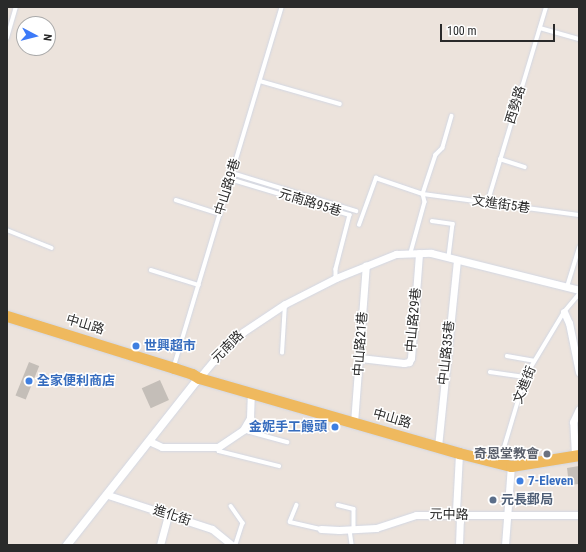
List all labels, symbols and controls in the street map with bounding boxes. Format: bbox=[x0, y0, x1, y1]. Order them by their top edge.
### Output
north arrow bbox=[16, 16, 56, 56]
scale bar bbox=[442, 16, 557, 42]
text: 100 m bbox=[447, 24, 477, 38]
text: N bbox=[41, 33, 54, 42]
street label: 西勢路 bbox=[503, 84, 529, 126]
street label: 中山路9巷 bbox=[212, 157, 244, 217]
street label: 元南路95巷 bbox=[277, 186, 343, 220]
street label: 文進街5巷 bbox=[471, 193, 531, 217]
street label: 中山路29巷 bbox=[403, 287, 425, 353]
street label: 中山路21巷 bbox=[351, 311, 371, 377]
street label: 中山路 bbox=[64, 312, 106, 338]
street label: 中山路35巷 bbox=[436, 320, 458, 386]
street label: 元南路 bbox=[209, 328, 247, 366]
place label: 世興超市 bbox=[144, 338, 196, 354]
marker: 世興超市 bbox=[131, 341, 141, 351]
street label: 文進街 bbox=[510, 364, 540, 406]
place label: 全家便利商店 bbox=[37, 373, 115, 389]
marker: 全家便利商店 bbox=[24, 376, 34, 386]
street label: 中山路 bbox=[371, 406, 413, 432]
place label: 金妮手工饅頭 bbox=[249, 419, 327, 435]
marker: 金妮手工饅頭 bbox=[330, 422, 340, 432]
place label: 奇恩堂教會 bbox=[474, 446, 539, 462]
marker: 奇恩堂教會 bbox=[542, 449, 552, 459]
place label: 7-Eleven bbox=[528, 473, 573, 489]
marker: 7-Eleven bbox=[515, 476, 525, 486]
place label: 元長郵局 bbox=[501, 492, 553, 508]
marker: 元長郵局 bbox=[488, 495, 498, 505]
street label: 進化街 bbox=[151, 503, 193, 529]
street label: 元中路 bbox=[429, 507, 469, 523]

